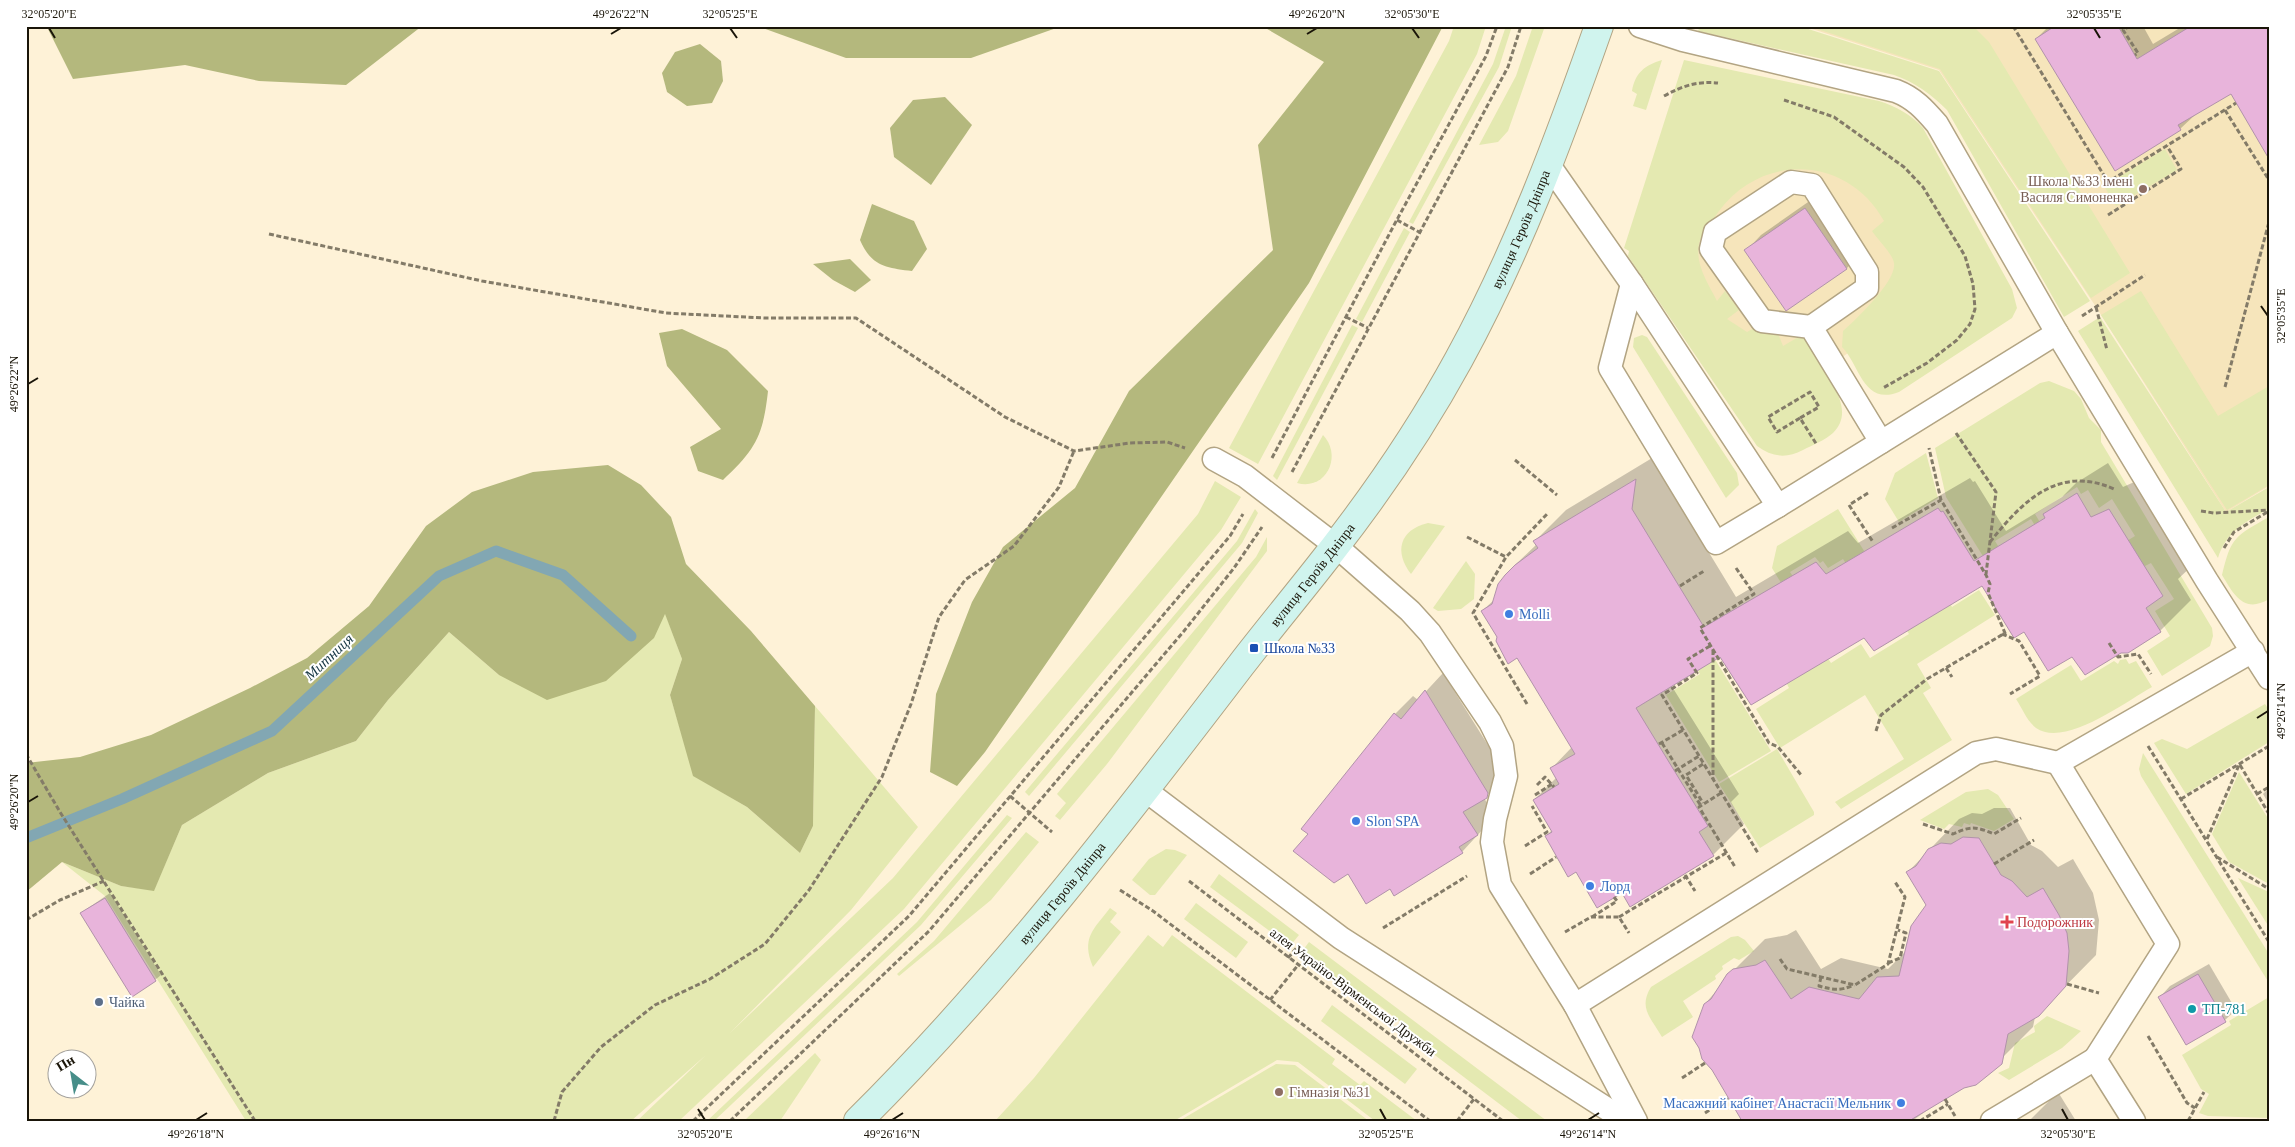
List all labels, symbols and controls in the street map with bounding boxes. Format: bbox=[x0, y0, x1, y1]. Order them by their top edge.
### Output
text: 32°05'20"E bbox=[21, 7, 77, 21]
text: 49°26'22"N bbox=[593, 7, 650, 21]
text: 32°05'25"E bbox=[702, 7, 758, 21]
text: 49°26'20"N bbox=[1289, 7, 1346, 21]
text: 32°05'30"E bbox=[1384, 7, 1440, 21]
text: 32°05'35"E bbox=[2066, 7, 2122, 21]
street label: вулиця Героїв Дніпра bbox=[1489, 167, 1553, 291]
place label: Школа №33 імені Василя Симоненка bbox=[2020, 174, 2134, 205]
marker: Школа №33 імені Василя Симоненка bbox=[2137, 183, 2149, 195]
text: 32°05'35"E bbox=[2274, 288, 2288, 344]
text: 49°26'22"N bbox=[7, 355, 21, 412]
street label: вулиця Героїв Дніпра bbox=[1267, 520, 1358, 629]
place label: Molli bbox=[1519, 607, 1550, 622]
marker: Molli bbox=[1503, 608, 1515, 620]
water label: Митниця bbox=[301, 631, 357, 684]
place label: Школа №33 bbox=[1264, 641, 1335, 656]
marker: Школа №33 bbox=[1248, 642, 1260, 654]
text: 49°26'14"N bbox=[2274, 682, 2288, 739]
text: 49°26'20"N bbox=[7, 773, 21, 830]
place label: Slon SPA bbox=[1366, 814, 1420, 829]
marker: Slon SPA bbox=[1350, 815, 1362, 827]
street label: вулиця Героїв Дніпра bbox=[1016, 839, 1109, 947]
place label: Лорд bbox=[1600, 879, 1630, 894]
marker: Лорд bbox=[1584, 880, 1596, 892]
place label: Подорожник bbox=[2017, 915, 2093, 930]
marker: Подорожник bbox=[2001, 916, 2013, 928]
street label: алея Україно-Вірменської Дружби bbox=[1267, 925, 1439, 1060]
place label: Чайка bbox=[109, 995, 145, 1010]
marker: Чайка bbox=[93, 996, 105, 1008]
place label: ТП-781 bbox=[2202, 1002, 2246, 1017]
marker: ТП-781 bbox=[2186, 1003, 2198, 1015]
north arrow bbox=[48, 1050, 98, 1100]
text: Пн bbox=[54, 1052, 78, 1075]
place label: Гімназія №31 bbox=[1289, 1085, 1370, 1100]
marker: Гімназія №31 bbox=[1273, 1086, 1285, 1098]
place label: Масажний кабінет Анастасії Мельник bbox=[1663, 1096, 1891, 1111]
marker: Масажний кабінет Анастасії Мельник bbox=[1895, 1097, 1907, 1109]
text: 49°26'18"N bbox=[168, 1127, 225, 1141]
text: 32°05'20"E bbox=[677, 1127, 733, 1141]
text: 49°26'16"N bbox=[864, 1127, 921, 1141]
text: 32°05'25"E bbox=[1358, 1127, 1414, 1141]
text: 49°26'14"N bbox=[1560, 1127, 1617, 1141]
text: 32°05'30"E bbox=[2040, 1127, 2096, 1141]

